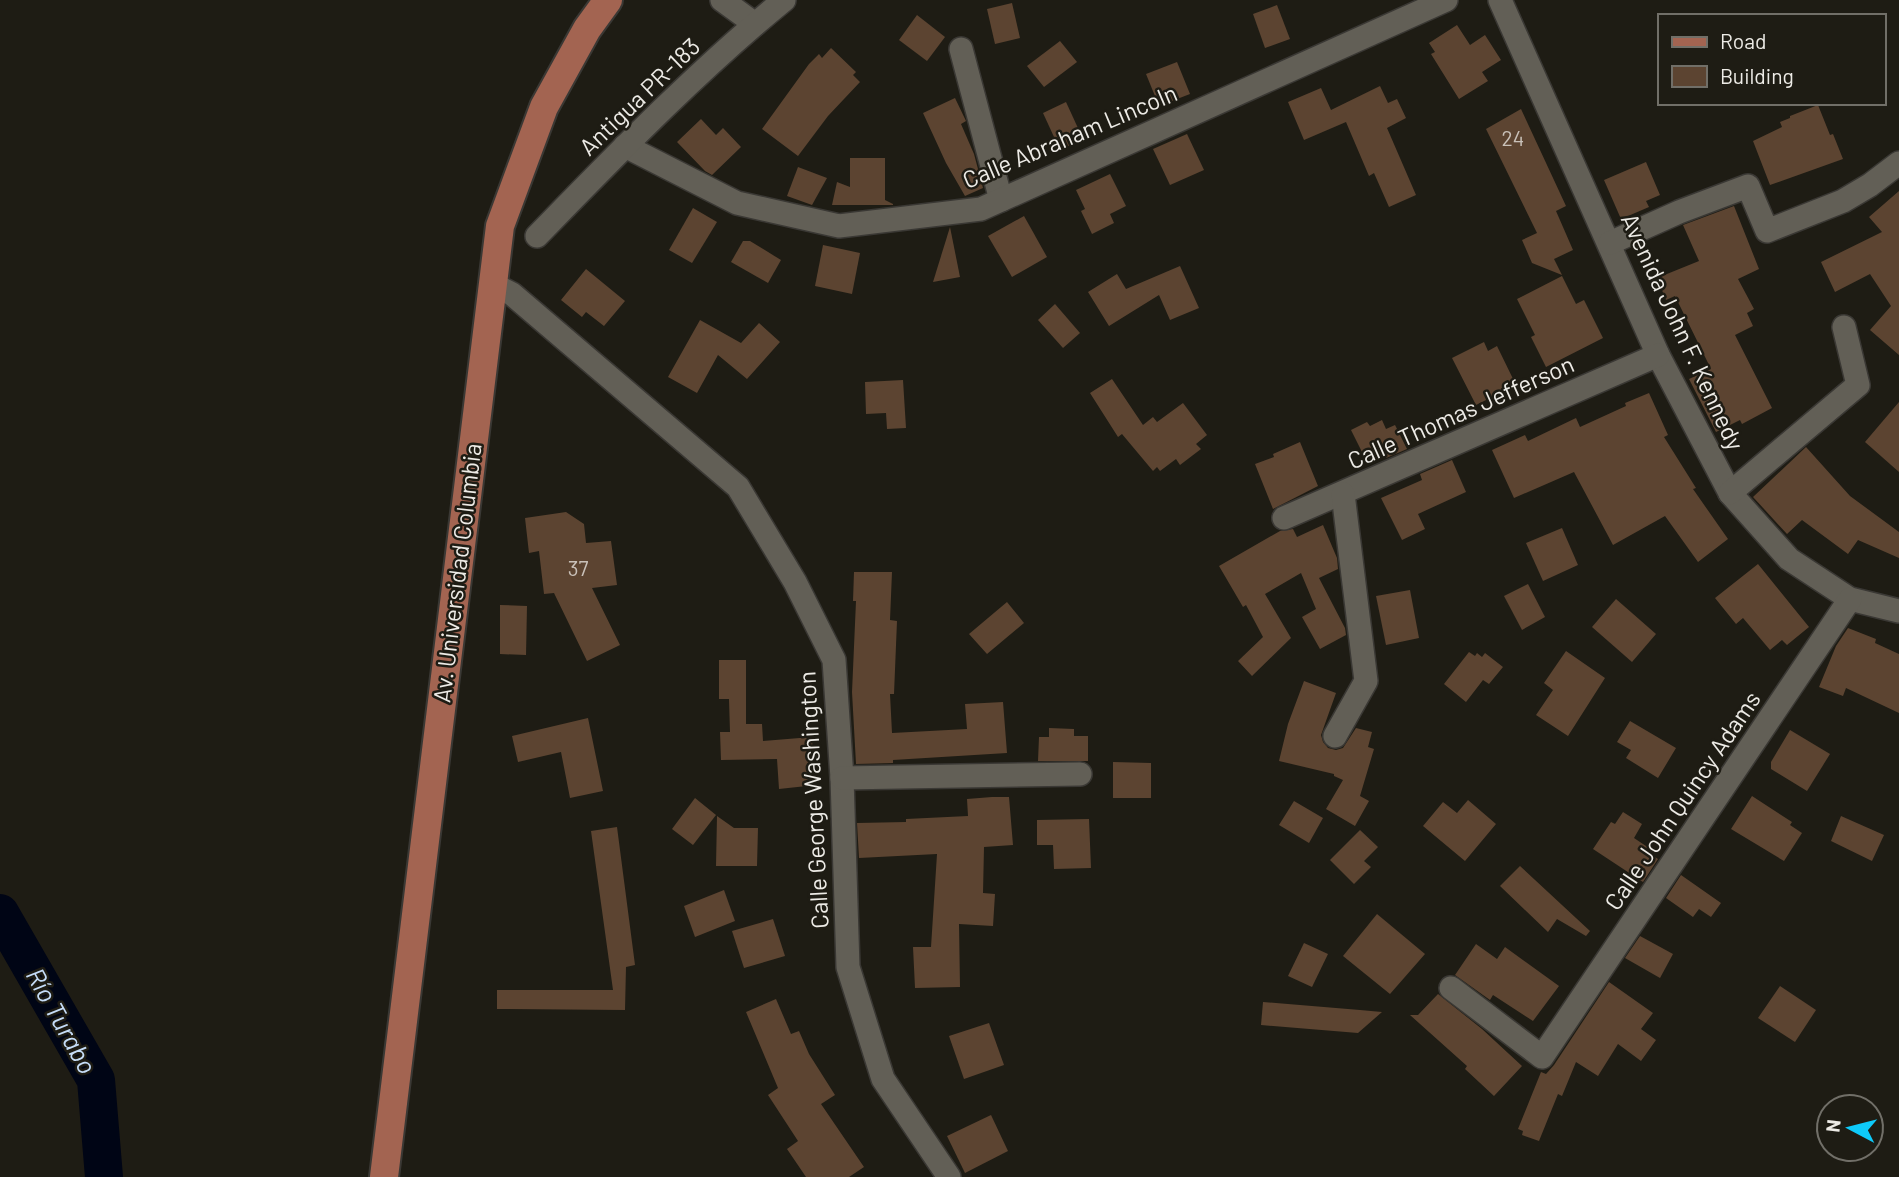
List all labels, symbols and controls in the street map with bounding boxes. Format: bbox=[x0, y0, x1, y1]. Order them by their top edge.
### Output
legend bbox=[1658, 14, 1885, 105]
text: Road bbox=[1720, 28, 1766, 53]
street label: Antigua PR-183 bbox=[573, 31, 705, 161]
text: Building bbox=[1720, 63, 1794, 88]
street label: Calle Abraham Lincoln bbox=[958, 77, 1181, 194]
house number: 24 bbox=[1502, 125, 1524, 150]
street label: Avenida John F. Kennedy bbox=[1616, 208, 1751, 454]
street label: Calle Thomas Jefferson bbox=[1343, 349, 1578, 475]
street label: Av. Universidad Columbia bbox=[426, 442, 487, 704]
house number: 37 bbox=[568, 555, 588, 580]
street label: Calle George Washington bbox=[791, 671, 834, 930]
street label: Calle John Quincy Adams bbox=[1598, 685, 1766, 915]
water label: Río Turabo bbox=[21, 962, 104, 1079]
north arrow bbox=[1815, 1093, 1885, 1163]
text: N bbox=[1820, 1118, 1845, 1134]

